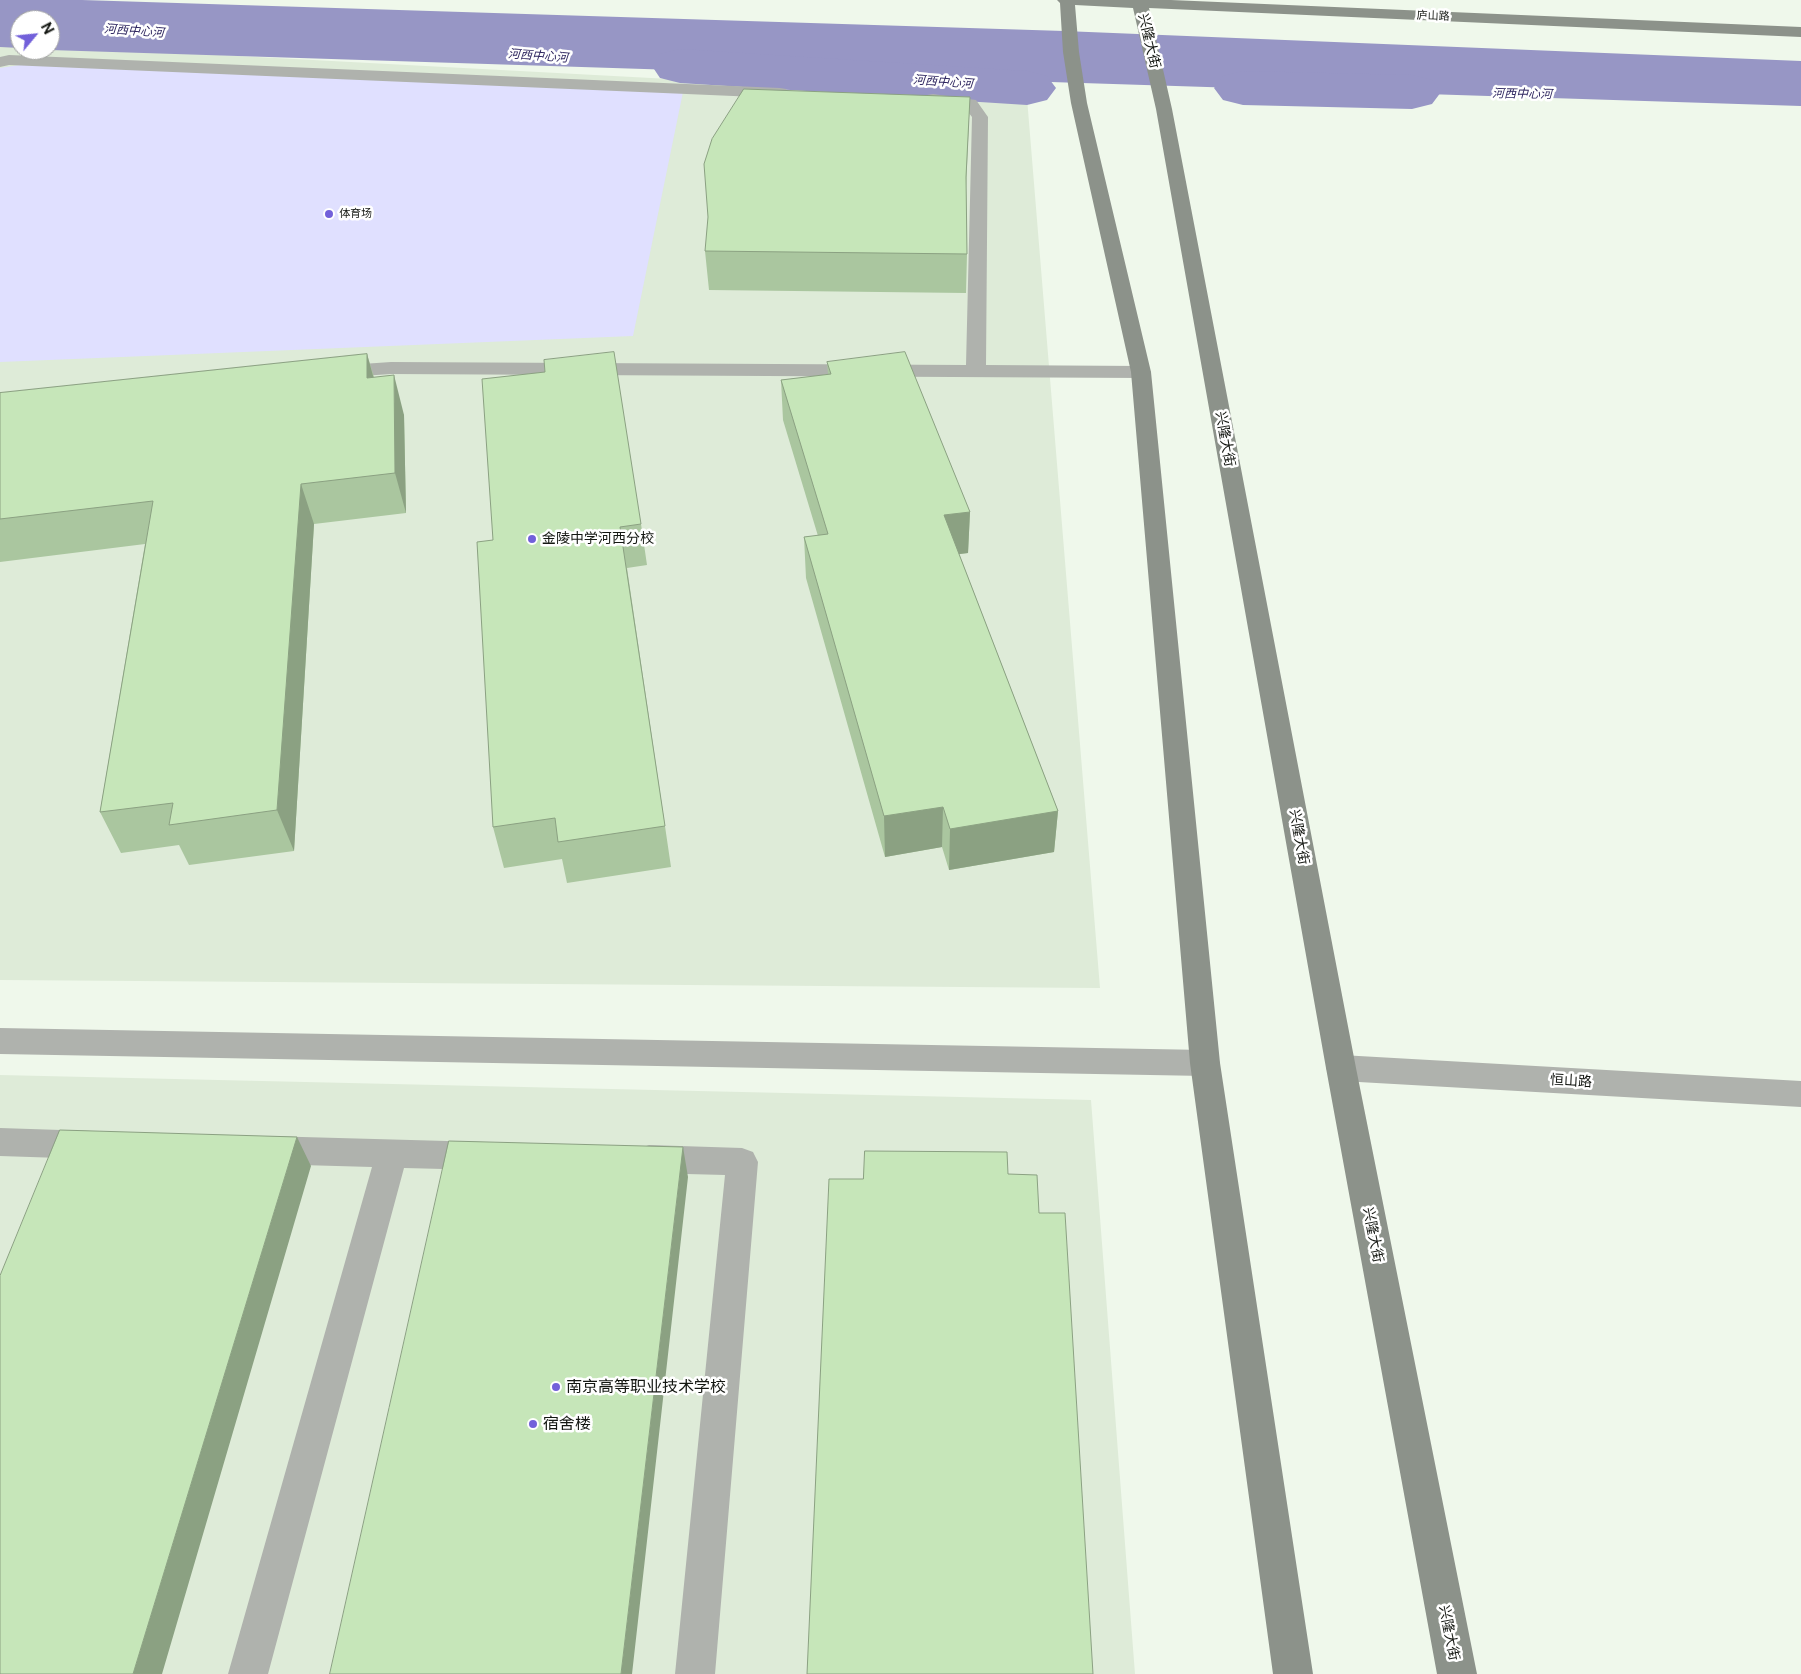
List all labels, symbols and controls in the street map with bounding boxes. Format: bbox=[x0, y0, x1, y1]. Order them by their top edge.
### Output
street label: 庐山路 bbox=[1416, 9, 1450, 23]
north arrow bbox=[10, 10, 60, 60]
street label: 兴隆大街 bbox=[1135, 12, 1163, 70]
text: N bbox=[38, 20, 57, 37]
water label: 河西中心河 bbox=[104, 22, 164, 40]
water label: 河西中心河 bbox=[508, 47, 568, 65]
water label: 河西中心河 bbox=[913, 73, 973, 91]
water label: 河西中心河 bbox=[1492, 86, 1552, 102]
place label: 体育场 bbox=[339, 207, 372, 221]
marker: 体育场 bbox=[323, 208, 335, 220]
street label: 兴隆大街 bbox=[1212, 410, 1238, 468]
place label: 金陵中学河西分校 bbox=[542, 531, 654, 547]
marker: 金陵中学河西分校 bbox=[526, 533, 538, 545]
street label: 兴隆大街 bbox=[1286, 808, 1312, 866]
street label: 恒山路 bbox=[1550, 1072, 1592, 1090]
street label: 兴隆大街 bbox=[1359, 1206, 1387, 1264]
place label: 南京高等职业技术学校 bbox=[566, 1377, 726, 1397]
marker: 南京高等职业技术学校 bbox=[550, 1381, 562, 1393]
place label: 宿舍楼 bbox=[543, 1414, 591, 1434]
marker: 宿舍楼 bbox=[527, 1418, 539, 1430]
street label: 兴隆大街 bbox=[1435, 1604, 1463, 1662]

